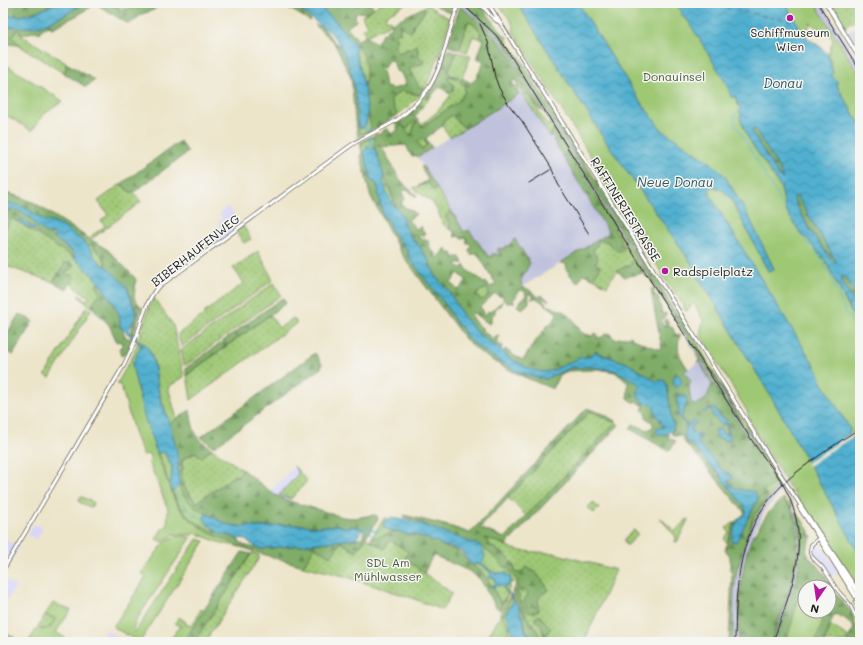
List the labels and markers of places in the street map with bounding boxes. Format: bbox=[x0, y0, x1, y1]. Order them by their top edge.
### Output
marker: Schiffmuseum Wien bbox=[785, 13, 795, 23]
place label: Schiffmuseum Wien bbox=[750, 24, 830, 54]
place label: Radspielplatz bbox=[673, 263, 753, 279]
marker: Radspielplatz bbox=[660, 266, 670, 276]

